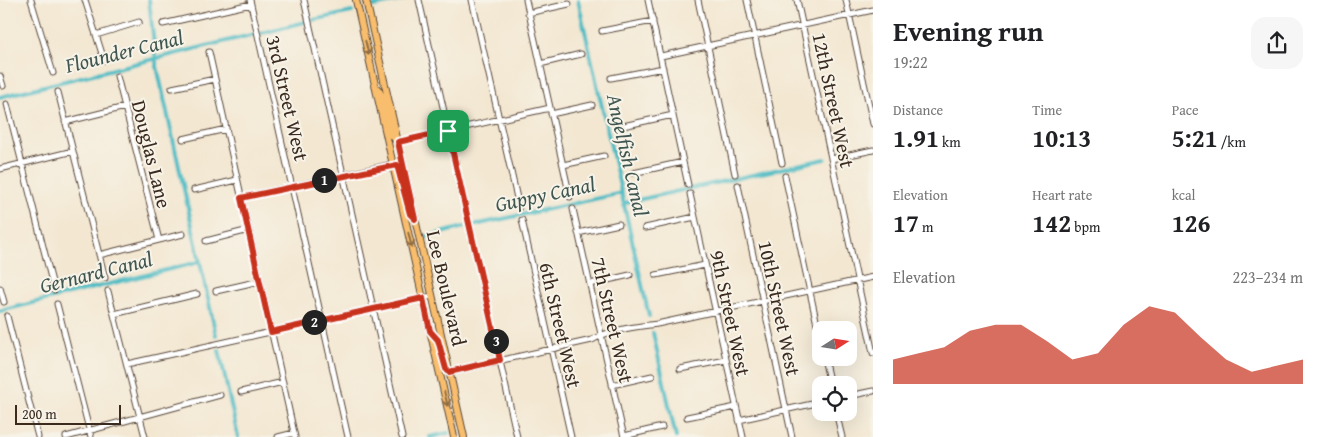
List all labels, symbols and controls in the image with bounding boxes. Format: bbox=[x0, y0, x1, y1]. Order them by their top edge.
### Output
text: Evening run bbox=[893, 10, 1044, 51]
button: share bbox=[1251, 17, 1303, 69]
water label: Flounder Canal bbox=[61, 21, 186, 81]
street label: 12th Street West bbox=[806, 30, 862, 170]
street label: 3rd Street West bbox=[259, 32, 317, 164]
one-way arrow bbox=[362, 39, 372, 55]
text: 19:22 bbox=[893, 50, 928, 74]
water label: Angelfish Canal bbox=[599, 90, 657, 219]
street label: Douglas Lane bbox=[125, 97, 179, 211]
text: Distance bbox=[893, 100, 943, 120]
text: Time bbox=[1032, 100, 1062, 120]
text: Pace bbox=[1172, 100, 1199, 120]
pin bbox=[427, 110, 469, 152]
icon: arrive bbox=[434, 117, 462, 145]
text: 1.91 bbox=[893, 120, 939, 156]
text: 10:13 bbox=[1032, 120, 1091, 156]
text: 5:21 bbox=[1172, 120, 1218, 156]
text: km bbox=[939, 132, 961, 152]
text: /km bbox=[1218, 132, 1246, 152]
pin: 1 bbox=[312, 168, 336, 192]
water label: Guppy Canal bbox=[492, 168, 598, 220]
text: 1 bbox=[321, 170, 328, 190]
text: Elevation bbox=[893, 185, 948, 205]
text: Heart rate bbox=[1032, 185, 1092, 205]
text: kcal bbox=[1172, 185, 1196, 205]
text: 17 bbox=[893, 205, 919, 241]
text: 142 bbox=[1032, 205, 1071, 241]
text: 126 bbox=[1172, 205, 1211, 241]
text: m bbox=[919, 217, 933, 237]
text: bpm bbox=[1071, 217, 1101, 237]
street label: Lee Boulevard bbox=[420, 227, 474, 349]
one-way arrow bbox=[406, 232, 415, 248]
street label: 10th Street West bbox=[752, 238, 808, 378]
water label: Gernard Canal bbox=[36, 243, 156, 301]
street label: 9th Street West bbox=[704, 247, 758, 379]
street label: 7th Street West bbox=[584, 254, 642, 386]
street label: 6th Street West bbox=[532, 259, 590, 391]
text: Elevation bbox=[893, 265, 956, 289]
text: 223–234 m bbox=[1233, 265, 1303, 289]
pin: 2 bbox=[302, 310, 326, 334]
text: 2 bbox=[311, 312, 318, 332]
north arrow bbox=[812, 321, 858, 366]
map controls bbox=[812, 321, 857, 421]
pin: 3 bbox=[484, 328, 508, 354]
text: 3 bbox=[493, 331, 500, 351]
button: locate bbox=[812, 376, 857, 421]
one-way arrow bbox=[441, 390, 451, 406]
scale bar bbox=[15, 402, 121, 425]
text: 200 m bbox=[22, 404, 57, 424]

